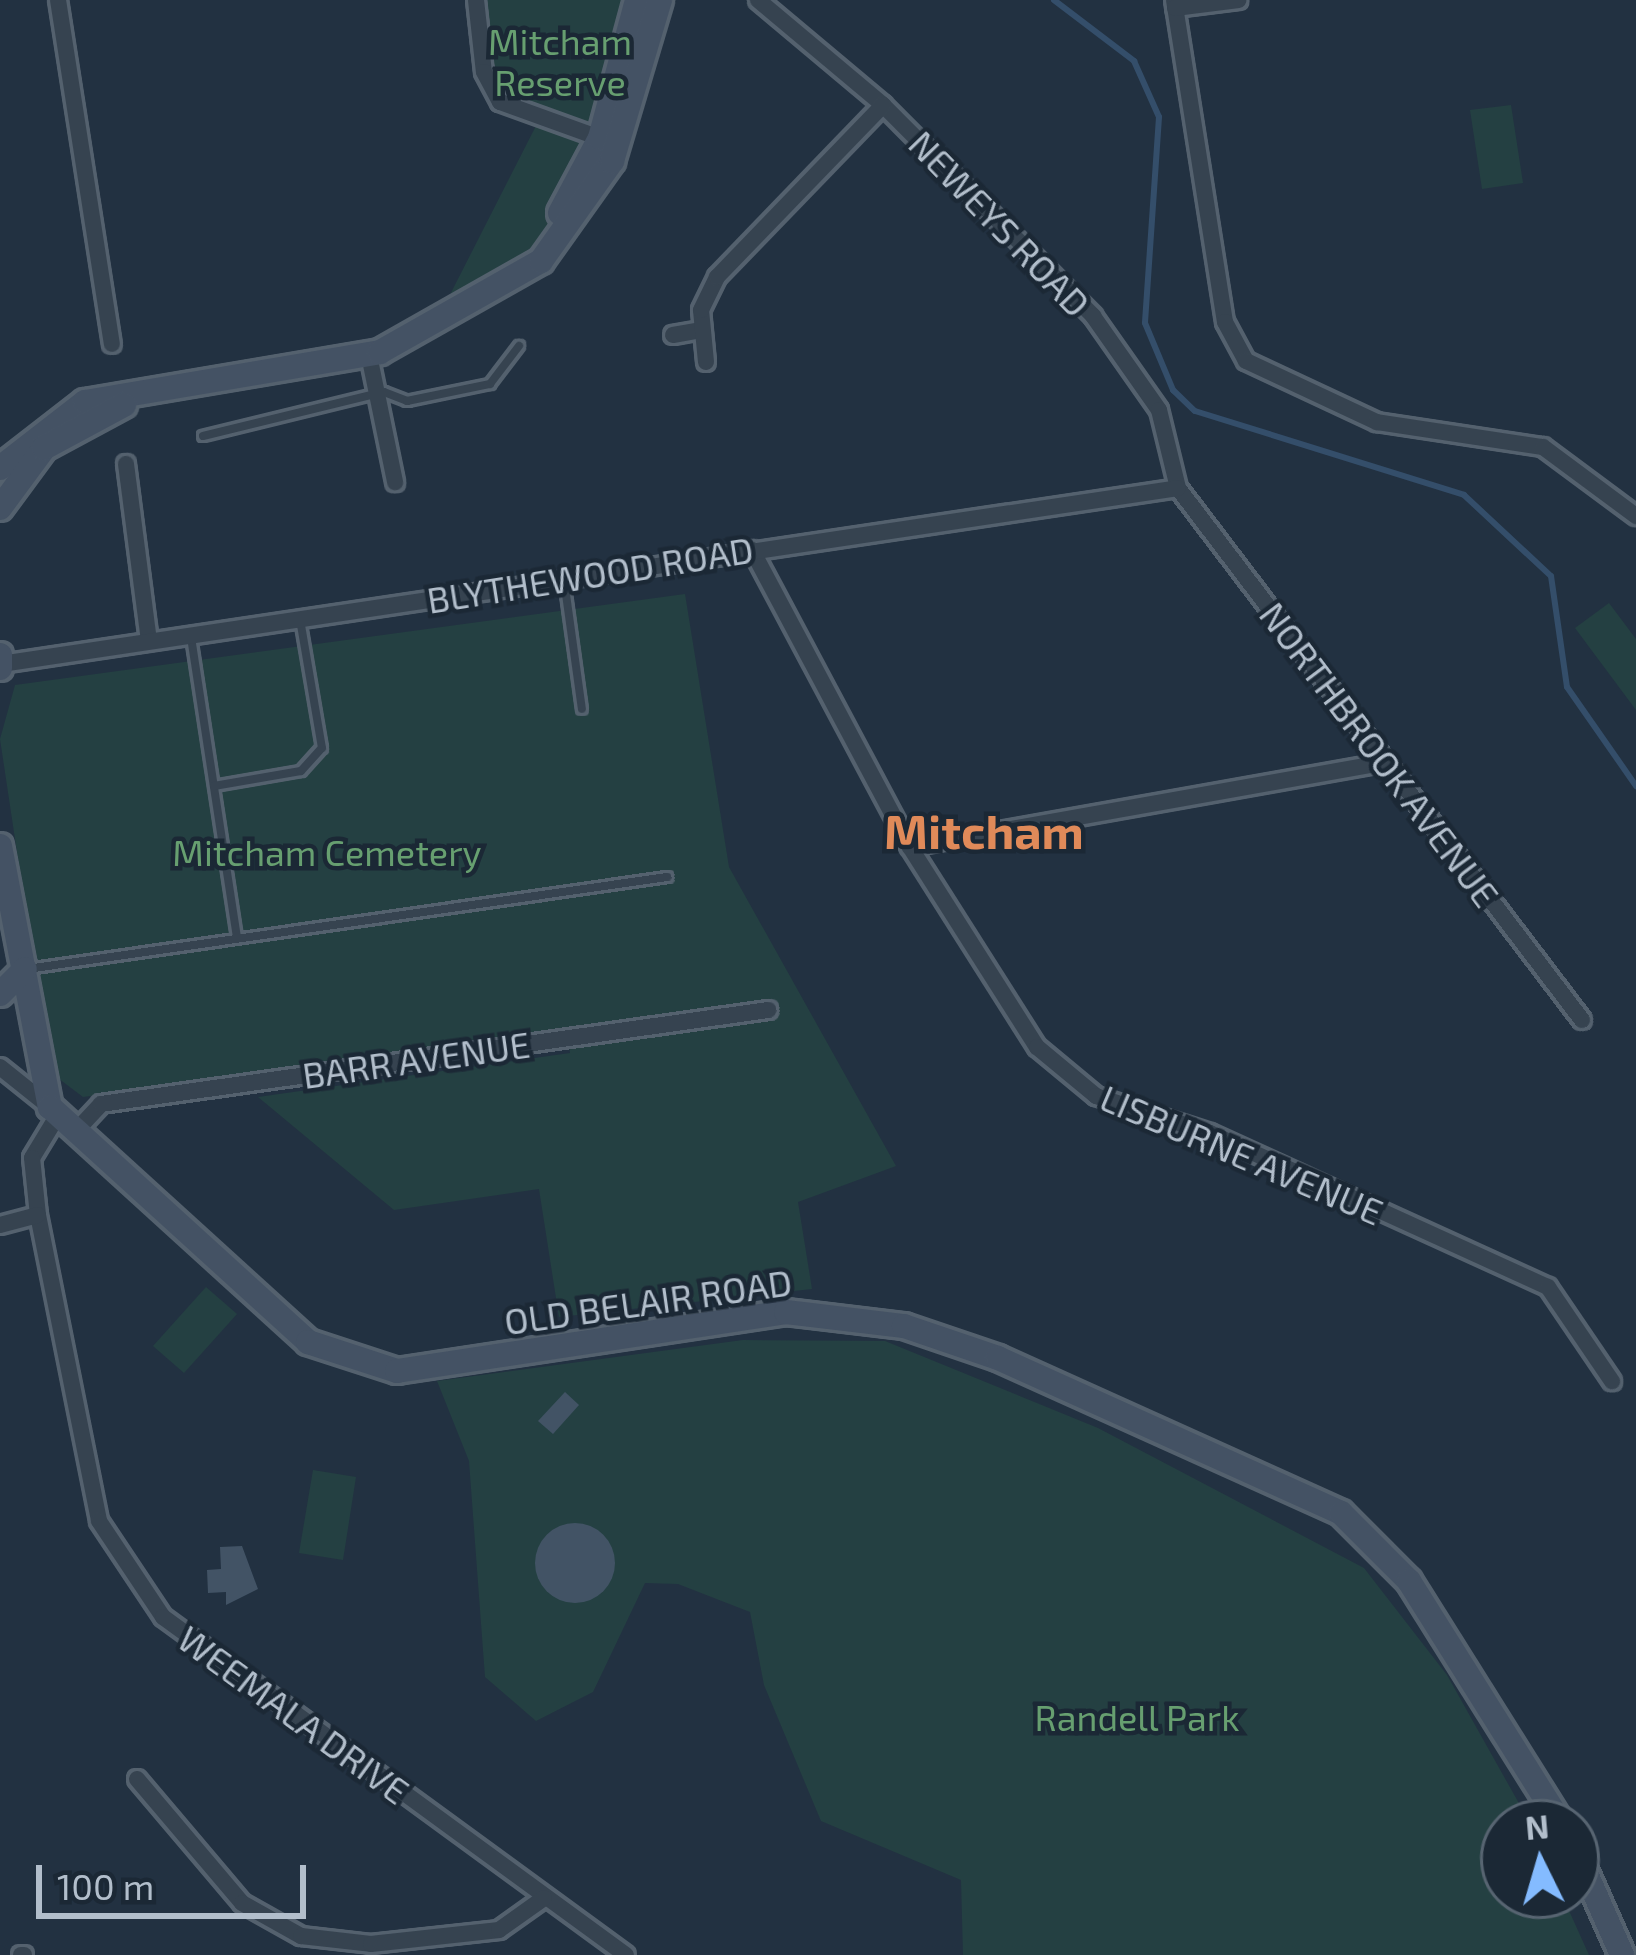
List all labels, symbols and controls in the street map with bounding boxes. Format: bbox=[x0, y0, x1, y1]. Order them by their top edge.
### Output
park label: Mitcham Reserve bbox=[488, 18, 632, 103]
street label: NEWEYS ROAD bbox=[901, 121, 1099, 325]
street label: BLYTHEWOOD ROAD bbox=[424, 527, 756, 621]
street label: NORTHBROOK AVENUE bbox=[1251, 593, 1509, 915]
district label: Mitcham bbox=[884, 802, 1084, 860]
park label: Mitcham Cemetery bbox=[172, 830, 482, 874]
street label: BARR AVENUE bbox=[299, 1022, 533, 1096]
street label: LISBURNE AVENUE bbox=[1094, 1075, 1390, 1233]
street label: OLD BELAIR ROAD bbox=[501, 1259, 795, 1343]
street label: WEEMALA DRIVE bbox=[170, 1616, 418, 1812]
park label: Randell Park bbox=[1034, 1695, 1240, 1739]
north arrow bbox=[1480, 1799, 1600, 1919]
text: N bbox=[1524, 1805, 1551, 1847]
scale bar bbox=[42, 1841, 312, 1915]
text: 100 m bbox=[57, 1864, 154, 1907]

